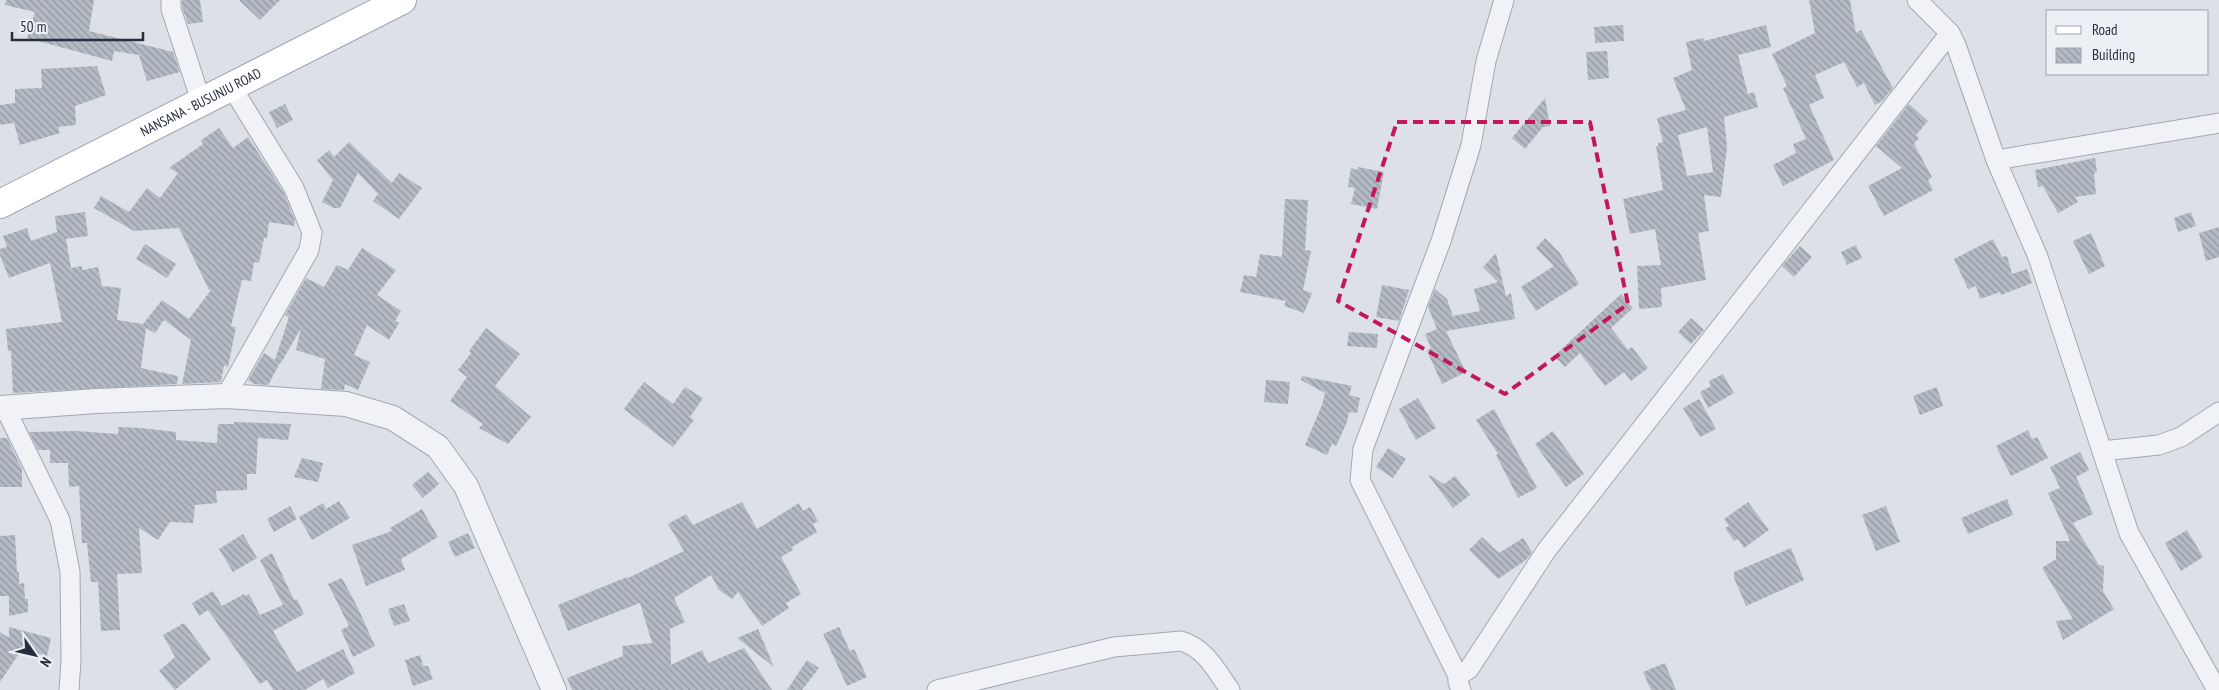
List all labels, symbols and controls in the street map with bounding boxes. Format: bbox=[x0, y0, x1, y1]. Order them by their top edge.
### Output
scale bar bbox=[12, 10, 144, 42]
legend bbox=[2046, 10, 2209, 75]
text: 50 m bbox=[20, 17, 46, 36]
text: Road bbox=[2092, 20, 2118, 39]
text: Building bbox=[2092, 45, 2135, 64]
street label: NANSANA - BUSUNJU ROAD bbox=[137, 64, 264, 140]
north arrow bbox=[10, 630, 60, 680]
text: N bbox=[36, 654, 55, 670]

